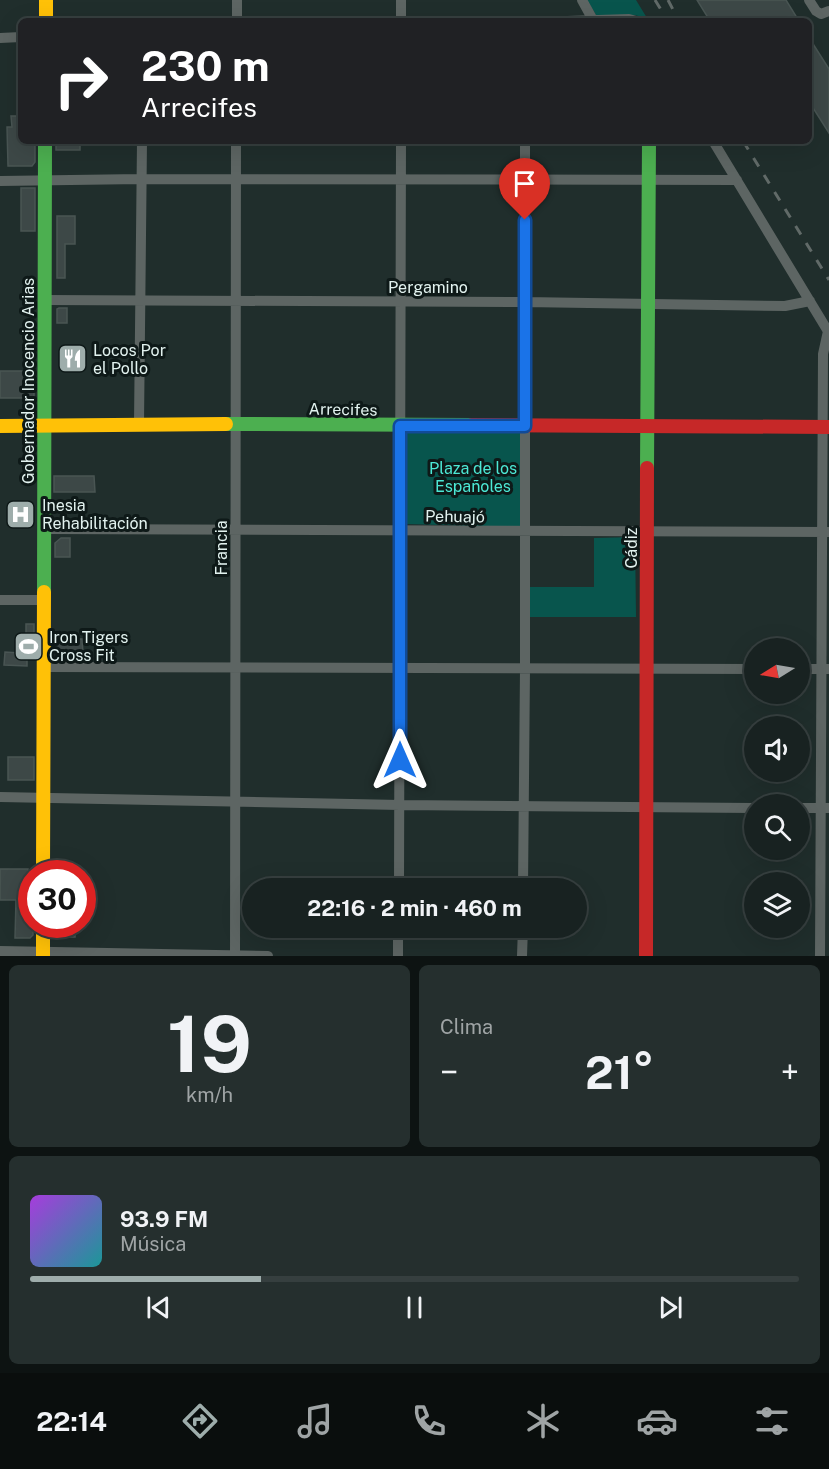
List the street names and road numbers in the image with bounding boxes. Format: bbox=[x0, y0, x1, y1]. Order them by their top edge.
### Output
street label: Gobernador Inocencio Arias bbox=[19, 278, 38, 484]
street label: Pergamino bbox=[388, 278, 468, 297]
street label: Arrecifes bbox=[308, 399, 378, 420]
street label: Pehuajó bbox=[425, 506, 485, 527]
street label: Francia bbox=[212, 521, 231, 575]
street label: Cádiz bbox=[622, 527, 641, 569]

